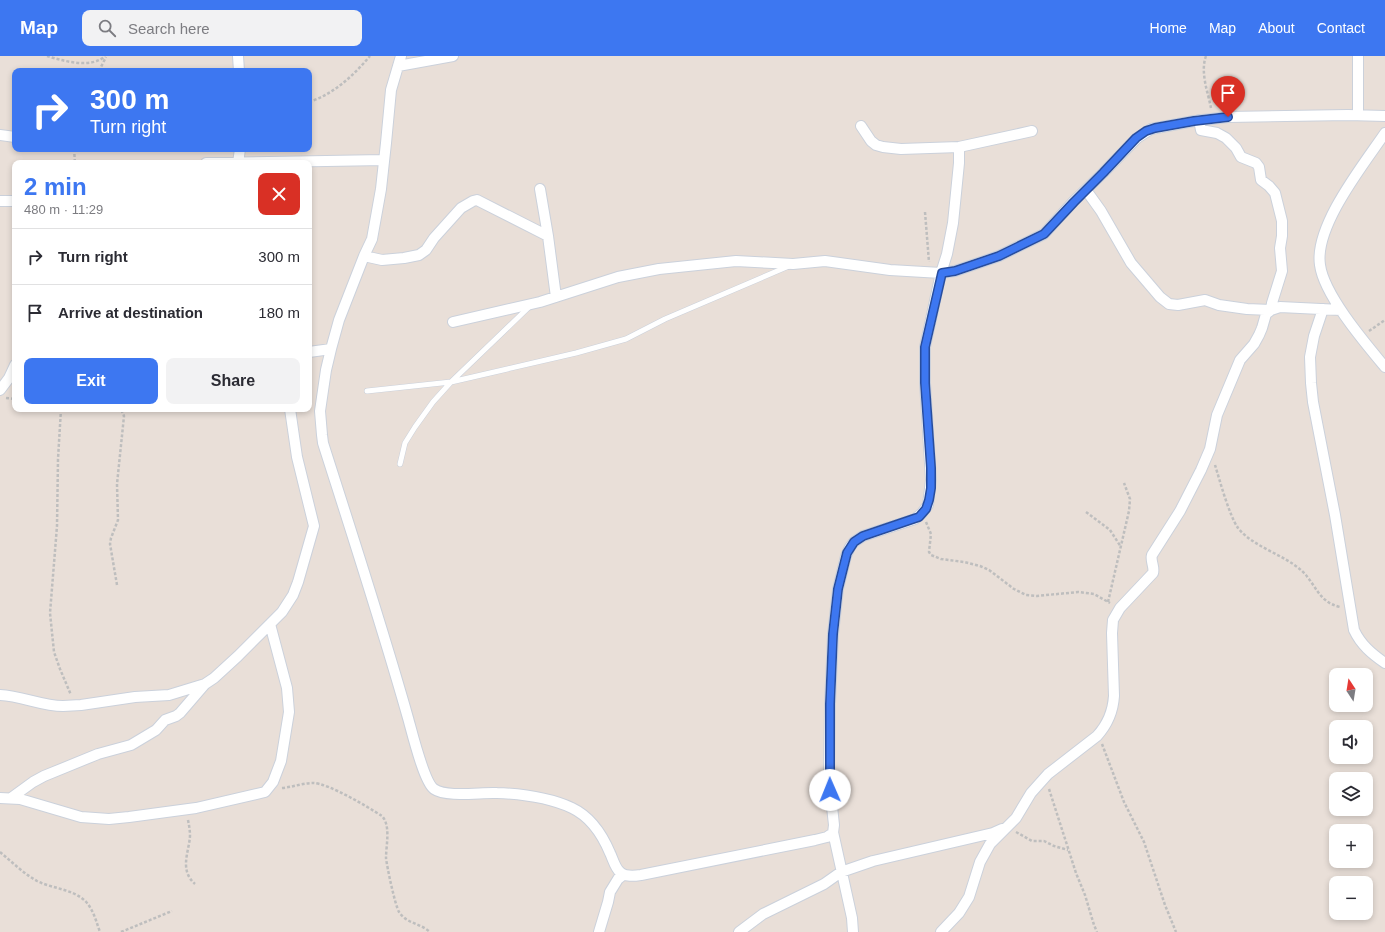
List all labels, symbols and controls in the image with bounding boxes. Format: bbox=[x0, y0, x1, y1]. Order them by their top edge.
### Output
search box bbox=[82, 10, 362, 46]
text: Map bbox=[20, 17, 58, 38]
icon: search bbox=[96, 17, 118, 39]
text: Search here bbox=[128, 20, 210, 37]
text: Home bbox=[1150, 20, 1187, 36]
text: Map bbox=[1209, 20, 1236, 36]
text: About bbox=[1258, 20, 1295, 36]
text: Contact bbox=[1317, 20, 1365, 36]
pin bbox=[1211, 76, 1245, 117]
icon: arrive bbox=[1217, 82, 1239, 104]
icon: right bbox=[24, 84, 76, 136]
text: 300 m bbox=[90, 84, 169, 115]
text: Turn right bbox=[90, 117, 166, 137]
text: 2 min bbox=[24, 173, 87, 200]
button: close bbox=[258, 173, 300, 215]
text: 480 m · 11:29 bbox=[24, 202, 103, 217]
icon: right bbox=[24, 246, 46, 268]
text: Turn right bbox=[58, 248, 128, 265]
text: 300 m bbox=[258, 248, 300, 265]
icon: arrive bbox=[24, 302, 46, 324]
text: Arrive at destination bbox=[58, 304, 203, 321]
text: 180 m bbox=[258, 304, 300, 321]
button: Exit bbox=[24, 358, 158, 404]
button: Share bbox=[166, 358, 300, 404]
north arrow bbox=[1329, 668, 1373, 712]
map controls bbox=[1329, 668, 1373, 920]
button: sound bbox=[1329, 720, 1373, 764]
position arrow bbox=[809, 769, 851, 811]
button: layers bbox=[1329, 772, 1373, 816]
button: + bbox=[1329, 824, 1373, 868]
button: − bbox=[1329, 876, 1373, 920]

